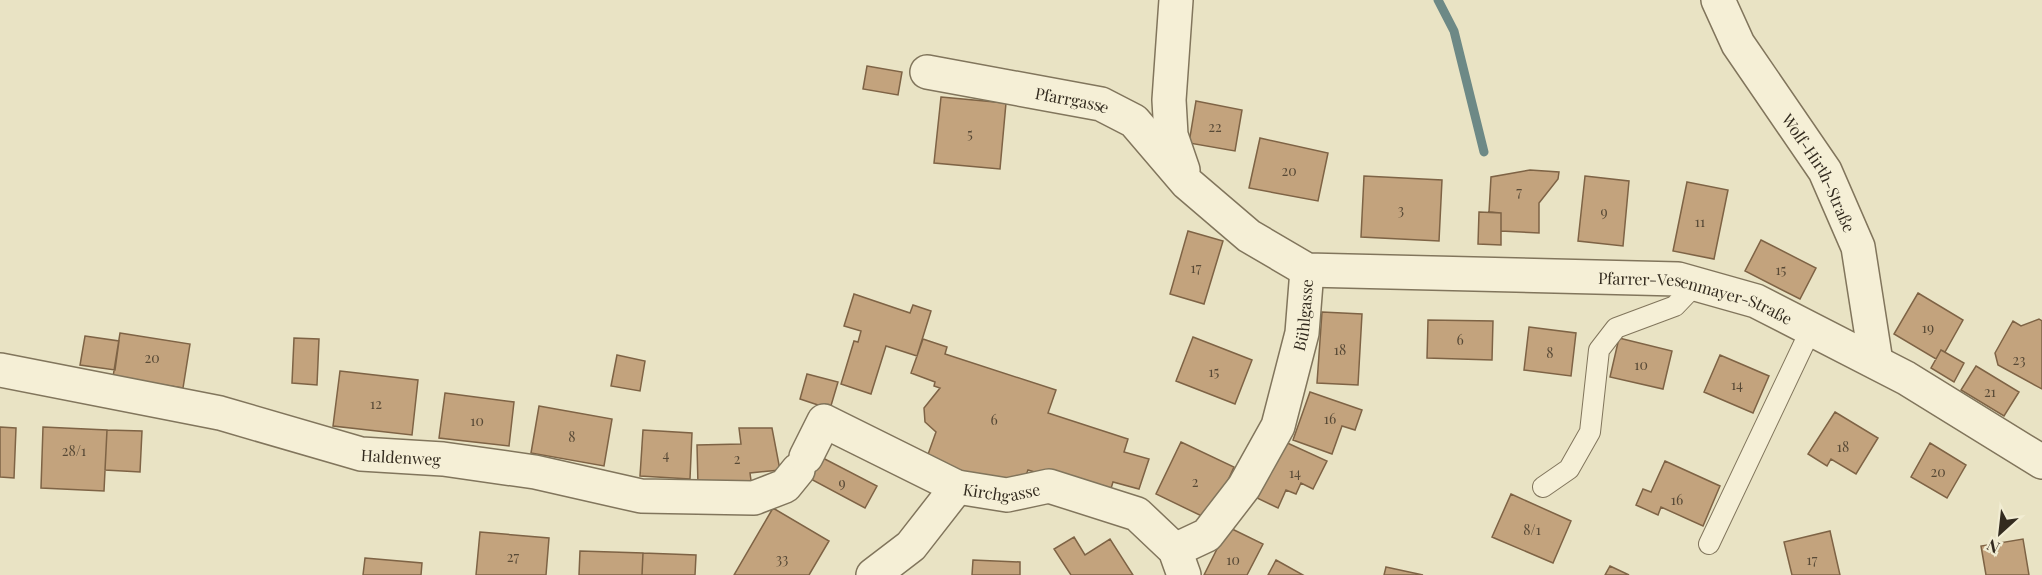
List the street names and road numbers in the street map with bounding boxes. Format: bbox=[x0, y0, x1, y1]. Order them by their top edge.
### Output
street label: Pfarrgasse bbox=[1034, 82, 1114, 117]
street label: Wolf-Hirth-Straße bbox=[1777, 108, 1861, 235]
street label: Pfarrer-Vesenmayer-Straße bbox=[1598, 267, 1796, 329]
street label: Bühlgasse bbox=[1287, 278, 1317, 353]
street label: Haldenweg bbox=[360, 444, 442, 469]
street label: Kirchgasse bbox=[962, 478, 1042, 506]

